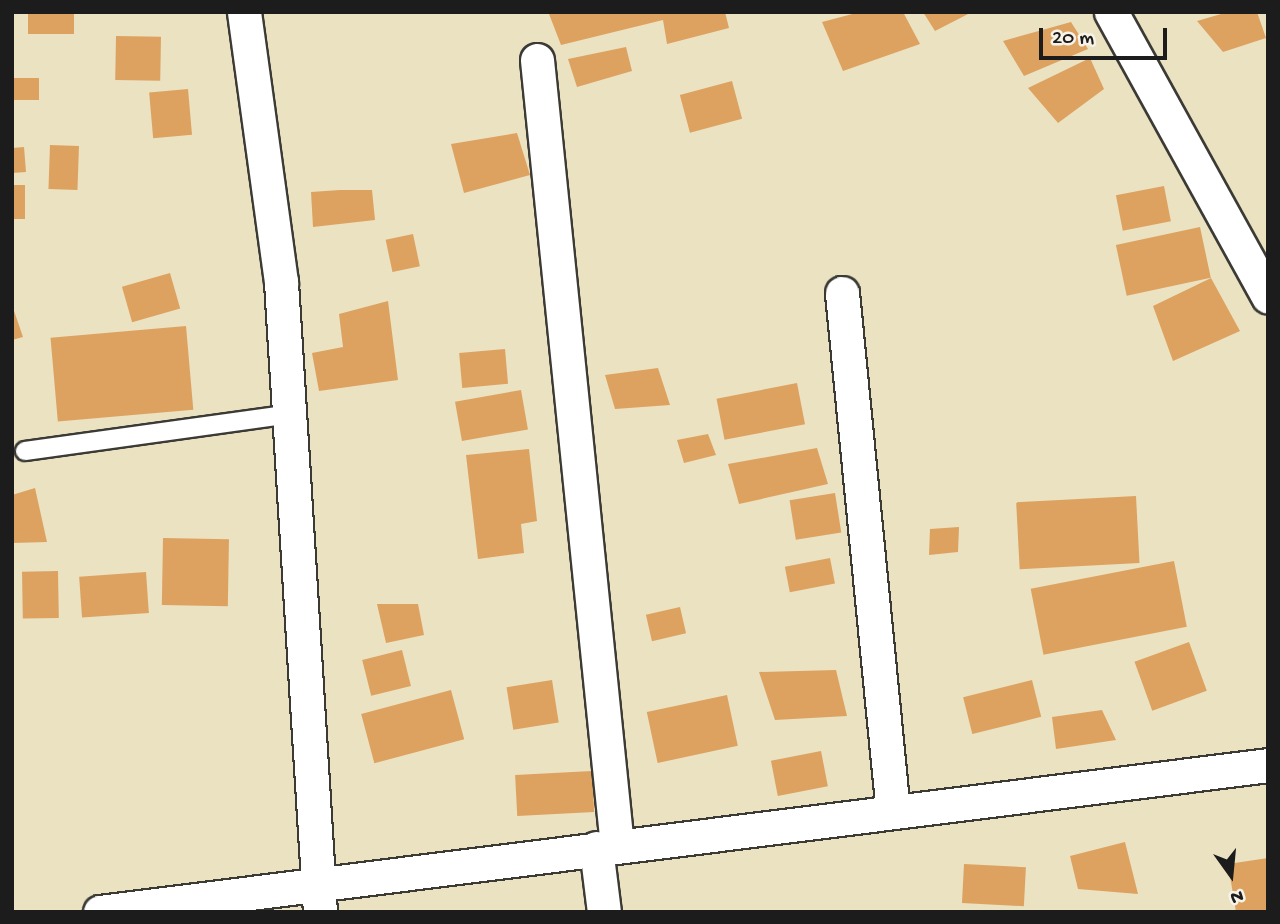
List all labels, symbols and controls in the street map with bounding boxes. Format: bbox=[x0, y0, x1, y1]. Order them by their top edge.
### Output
scale bar bbox=[1042, 14, 1170, 58]
text: 20 m bbox=[1052, 27, 1094, 52]
north arrow bbox=[1196, 840, 1266, 910]
text: N bbox=[1228, 883, 1246, 908]

